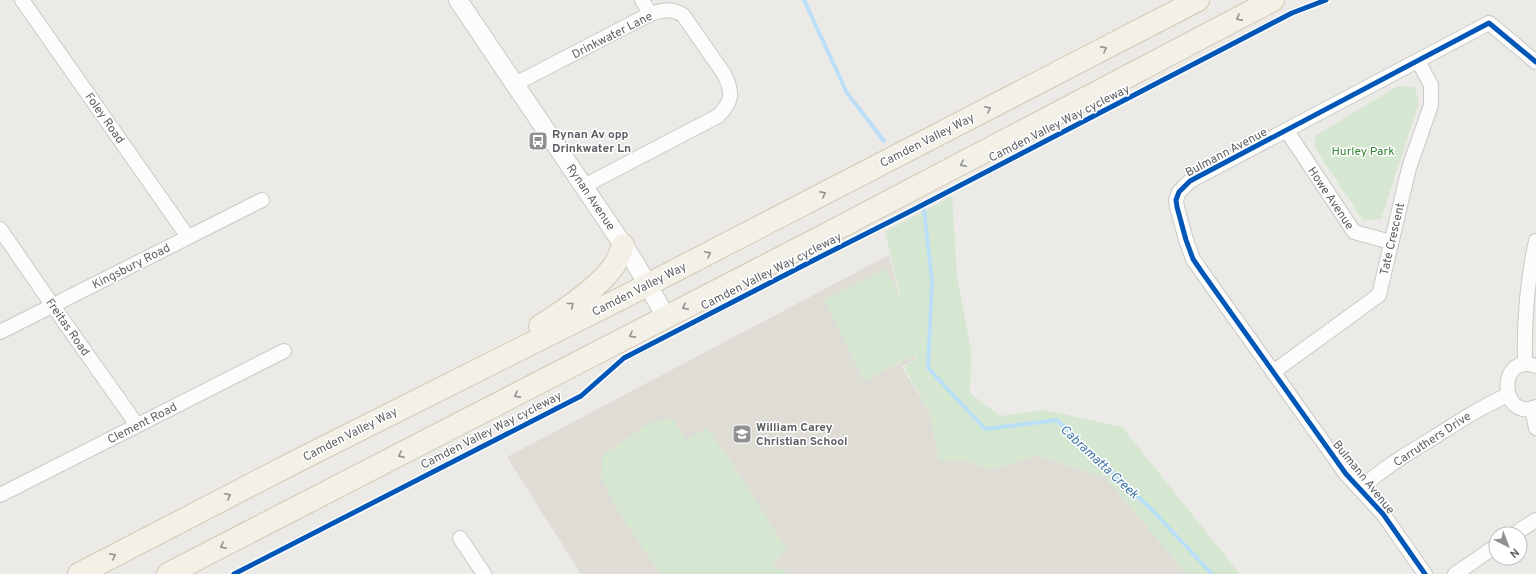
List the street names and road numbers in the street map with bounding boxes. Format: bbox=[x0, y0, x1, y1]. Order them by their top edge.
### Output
street label: Drinkwater Lane bbox=[569, 9, 656, 63]
street label: Camden Valley Way cycleway bbox=[986, 81, 1133, 166]
street label: Foley Road bbox=[81, 90, 128, 147]
street label: Camden Valley Way bbox=[877, 110, 977, 172]
street label: Bulmann Avenue bbox=[1183, 125, 1270, 181]
street label: Rynan Avenue bbox=[562, 161, 618, 234]
street label: Howe Avenue bbox=[1303, 164, 1357, 233]
street label: Tate Crescent bbox=[1377, 201, 1409, 277]
street label: Camden Valley Way cycleway bbox=[698, 229, 845, 314]
street label: Kingsbury Road bbox=[90, 240, 173, 293]
street label: Camden Valley Way bbox=[589, 259, 689, 321]
street label: Freitas Road bbox=[42, 296, 93, 359]
street label: Camden Valley Way cycleway bbox=[418, 388, 565, 473]
street label: Clement Road bbox=[105, 399, 180, 448]
street label: Camden Valley Way bbox=[300, 404, 400, 466]
street label: Carruthers Drive bbox=[1391, 409, 1474, 471]
street label: Bulmann Avenue bbox=[1328, 437, 1398, 518]

